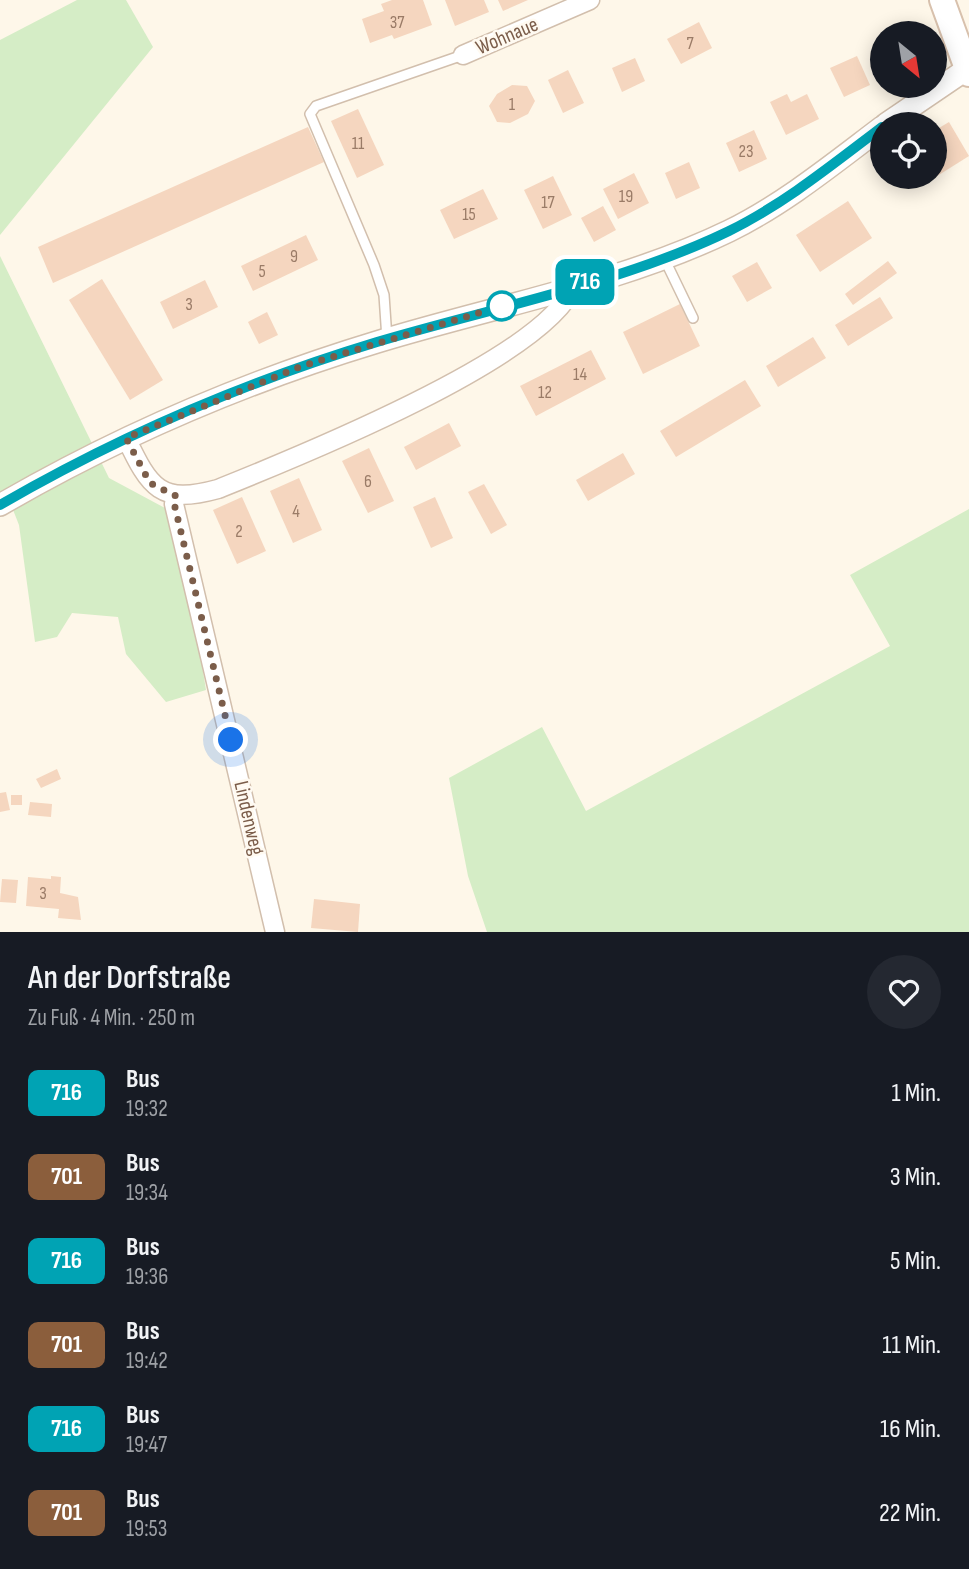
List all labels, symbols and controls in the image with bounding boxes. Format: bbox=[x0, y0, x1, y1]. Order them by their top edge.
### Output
house number: 37 bbox=[390, 12, 405, 33]
street label: Wohnaue bbox=[472, 12, 542, 60]
north arrow bbox=[870, 21, 947, 98]
map controls bbox=[870, 21, 947, 189]
house number: 7 bbox=[686, 33, 694, 54]
house number: 1 bbox=[509, 94, 516, 115]
button: locate bbox=[870, 112, 947, 189]
house number: 11 bbox=[352, 133, 365, 154]
house number: 23 bbox=[739, 141, 754, 162]
house number: 19 bbox=[619, 186, 633, 207]
house number: 17 bbox=[541, 192, 556, 213]
house number: 15 bbox=[462, 204, 476, 225]
house number: 9 bbox=[290, 246, 298, 267]
line badge: 716 bbox=[545, 259, 625, 305]
house number: 5 bbox=[258, 261, 266, 282]
text: 716 bbox=[569, 267, 601, 296]
unlabelled marker bbox=[487, 291, 517, 321]
house number: 3 bbox=[185, 294, 193, 315]
house number: 14 bbox=[573, 364, 587, 385]
house number: 12 bbox=[538, 382, 552, 403]
house number: 6 bbox=[364, 471, 372, 492]
house number: 4 bbox=[292, 501, 300, 522]
house number: 2 bbox=[235, 521, 243, 542]
your location bbox=[213, 722, 248, 757]
street label: Lindenweg bbox=[228, 778, 270, 858]
house number: 3 bbox=[39, 883, 47, 904]
button: heart bbox=[867, 955, 941, 1029]
text: An der Dorfstraße bbox=[28, 958, 231, 998]
text: Zu Fuß · 4 Min. · 250 m bbox=[28, 1004, 195, 1032]
text: Bus bbox=[126, 1064, 160, 1095]
text: 716 bbox=[51, 1078, 82, 1107]
text: 1 Min. bbox=[891, 1078, 941, 1109]
text: 19:32 bbox=[126, 1095, 168, 1123]
text: Bus bbox=[126, 1148, 160, 1179]
text: 701 bbox=[51, 1162, 82, 1191]
text: 3 Min. bbox=[890, 1162, 941, 1193]
text: 19:34 bbox=[126, 1179, 168, 1207]
text: Bus bbox=[126, 1232, 160, 1263]
text: 716 bbox=[51, 1246, 82, 1275]
text: 5 Min. bbox=[890, 1246, 941, 1277]
text: 19:36 bbox=[126, 1263, 168, 1291]
text: Bus bbox=[126, 1316, 160, 1347]
text: 701 bbox=[51, 1330, 82, 1359]
text: 11 Min. bbox=[882, 1330, 941, 1361]
text: 19:42 bbox=[126, 1347, 168, 1375]
text: Bus bbox=[126, 1400, 160, 1431]
text: 716 bbox=[51, 1414, 82, 1443]
text: 16 Min. bbox=[880, 1414, 941, 1445]
text: 19:47 bbox=[126, 1431, 167, 1459]
text: Bus bbox=[126, 1484, 160, 1515]
text: 701 bbox=[51, 1498, 82, 1527]
text: 22 Min. bbox=[879, 1498, 941, 1529]
text: 19:53 bbox=[126, 1515, 167, 1543]

